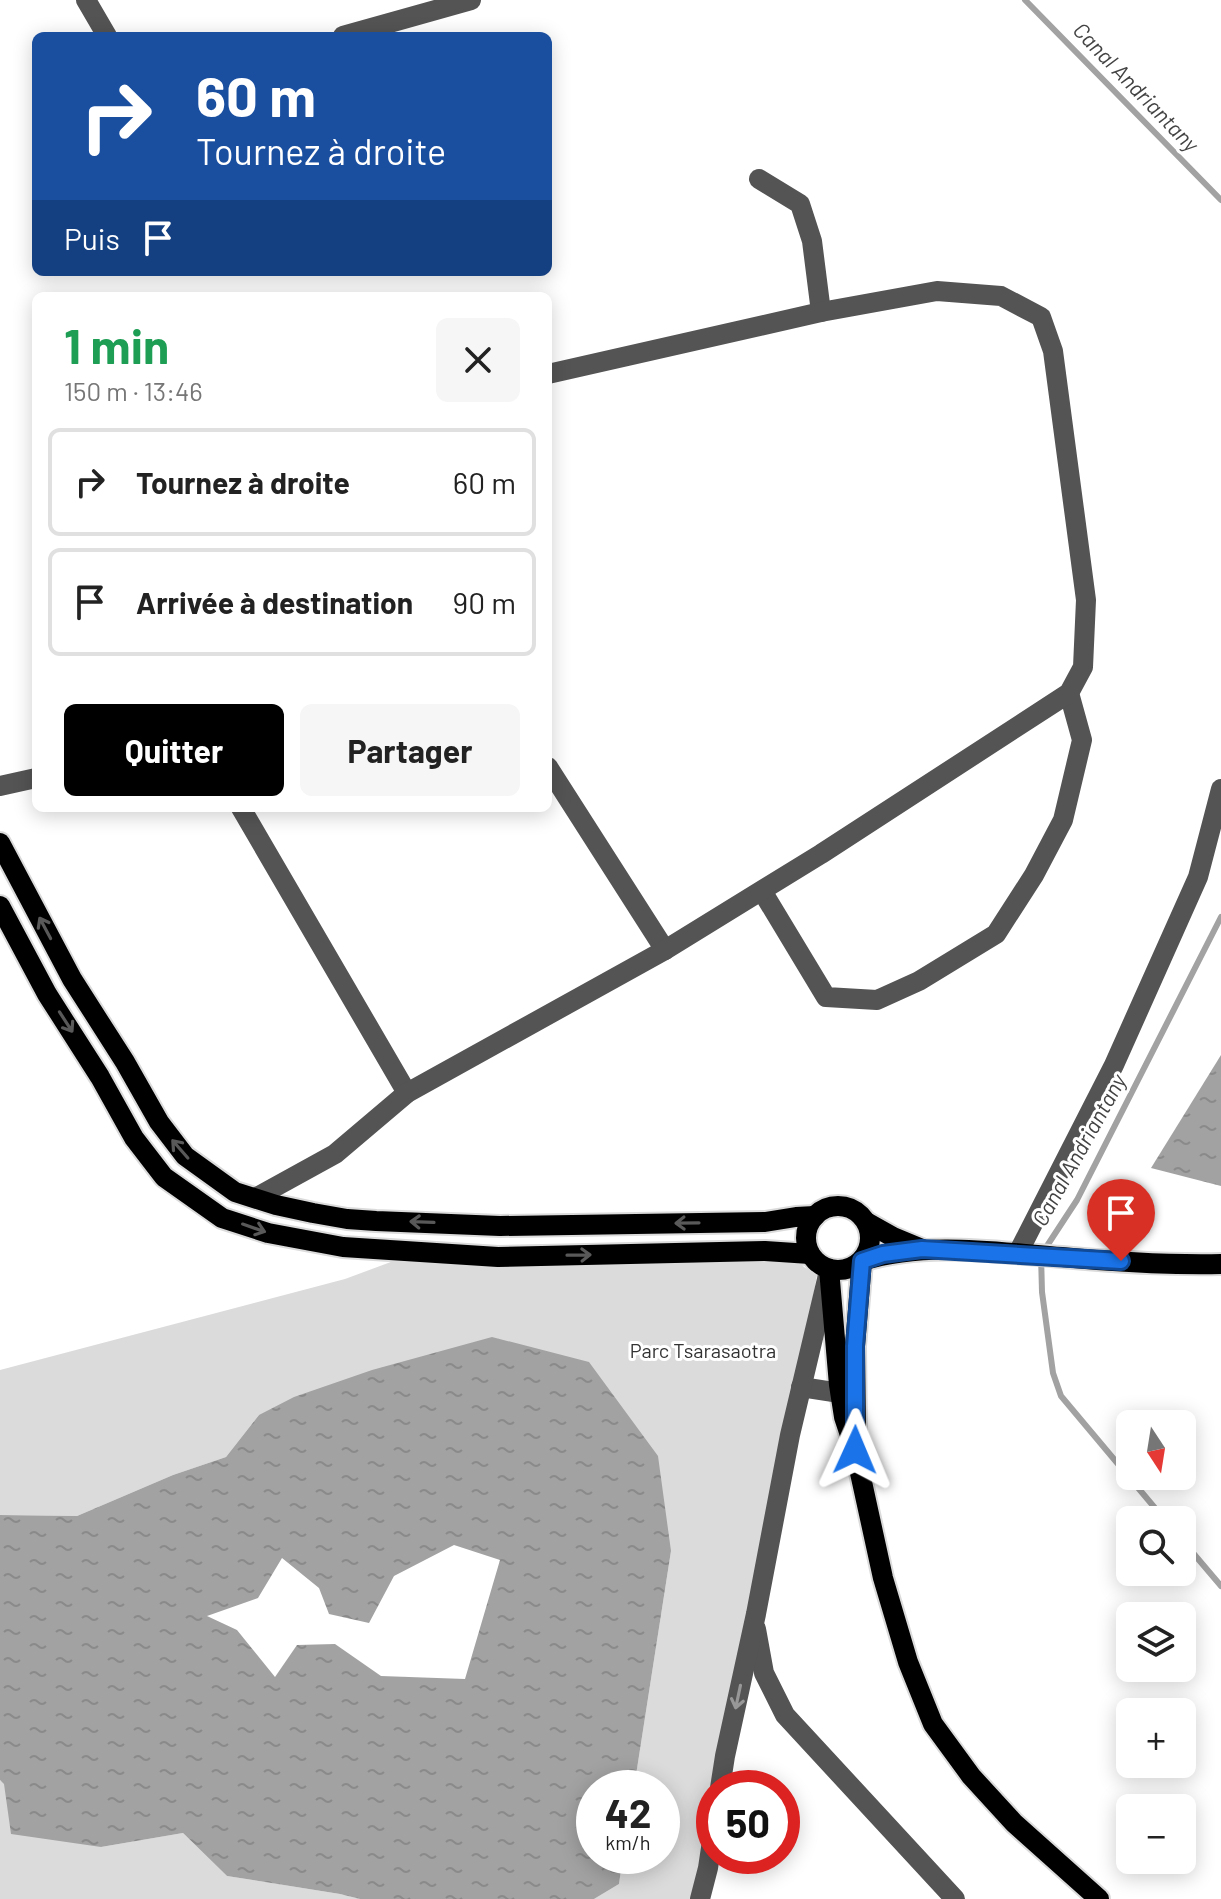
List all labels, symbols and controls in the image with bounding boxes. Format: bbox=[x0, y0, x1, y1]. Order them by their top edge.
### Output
water label: Canal Andriantany bbox=[1069, 16, 1206, 157]
text: 60 m bbox=[196, 61, 316, 128]
icon: right bbox=[64, 64, 168, 168]
text: Tournez à droite bbox=[196, 129, 446, 172]
icon: arrive bbox=[136, 216, 180, 260]
text: Puis bbox=[64, 220, 120, 256]
text: 1 min bbox=[64, 316, 169, 374]
button: close bbox=[436, 318, 520, 402]
text: 150 m · 13:46 bbox=[64, 375, 203, 406]
icon: right bbox=[68, 460, 112, 504]
text: Tournez à droite bbox=[136, 464, 350, 500]
text: 60 m bbox=[453, 464, 516, 500]
icon: arrive bbox=[68, 580, 112, 624]
text: Arrivée à destination bbox=[136, 584, 413, 620]
text: 90 m bbox=[453, 584, 516, 620]
button: Quitter bbox=[64, 704, 284, 796]
button: Partager bbox=[300, 704, 520, 796]
one-way arrow bbox=[37, 917, 53, 940]
one-way arrow bbox=[57, 1011, 74, 1033]
water label: Canal Andriantany bbox=[1026, 1068, 1131, 1230]
one-way arrow bbox=[172, 1140, 190, 1160]
pin bbox=[1087, 1179, 1155, 1261]
icon: arrive bbox=[1099, 1191, 1143, 1235]
one-way arrow bbox=[409, 1215, 436, 1230]
one-way arrow bbox=[674, 1215, 701, 1231]
one-way arrow bbox=[241, 1222, 266, 1237]
one-way arrow bbox=[565, 1248, 592, 1263]
park label: Parc Tsarasaotra bbox=[630, 1338, 776, 1362]
position arrow bbox=[813, 1408, 897, 1492]
north arrow bbox=[1116, 1410, 1196, 1490]
map controls bbox=[1116, 1410, 1196, 1874]
button: search bbox=[1116, 1506, 1196, 1586]
button: layers bbox=[1116, 1602, 1196, 1682]
one-way arrow bbox=[730, 1684, 745, 1709]
button: + bbox=[1116, 1698, 1196, 1778]
speed limit sign: 50 bbox=[696, 1770, 800, 1874]
text: 42 bbox=[605, 1788, 651, 1836]
button: − bbox=[1116, 1794, 1196, 1874]
text: km/h bbox=[605, 1830, 651, 1854]

